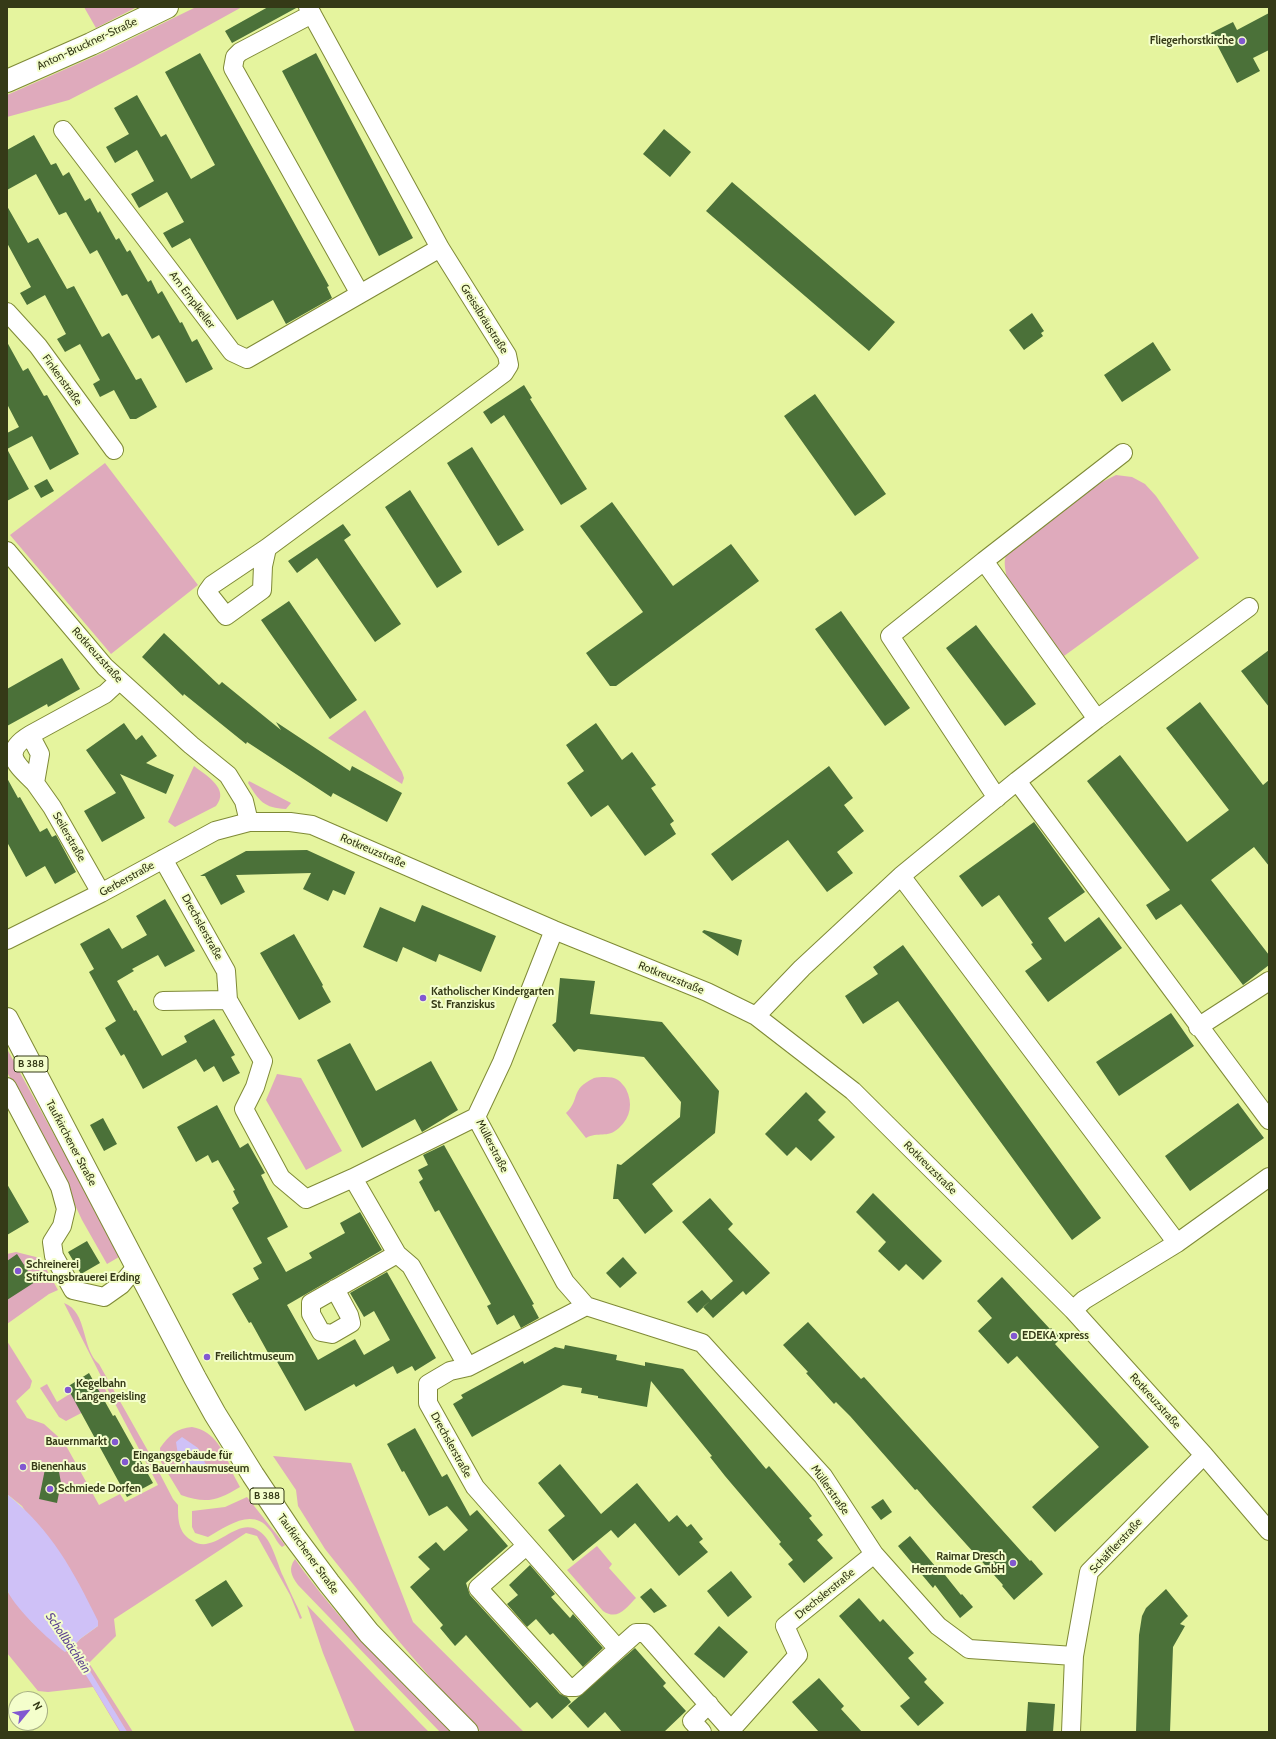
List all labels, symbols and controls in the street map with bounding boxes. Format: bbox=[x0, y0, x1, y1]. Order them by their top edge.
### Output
street label: Anton-Bruckner-Straße bbox=[35, 15, 139, 73]
place label: Fliegerhorstkirche bbox=[1150, 34, 1234, 48]
marker: Fliegerhorstkirche bbox=[1237, 36, 1247, 46]
street label: Am Emplkeller bbox=[166, 269, 218, 331]
street label: Greisslbräustraße bbox=[457, 282, 511, 356]
street label: Finkenstraße bbox=[39, 352, 85, 408]
street label: Rotkreuzstraße bbox=[69, 625, 125, 685]
street label: Seilerstraße bbox=[50, 810, 88, 864]
street label: Rotkreuzstraße bbox=[338, 831, 408, 871]
street label: Gerberstraße bbox=[97, 859, 157, 899]
street label: Drechslerstraße bbox=[179, 892, 225, 962]
street label: Rotkreuzstraße bbox=[636, 959, 706, 997]
place label: Katholischer Kindergarten St. Franziskus bbox=[431, 985, 554, 1011]
marker: Katholischer Kindergarten St. Franziskus bbox=[418, 993, 428, 1003]
road number: B 388 bbox=[14, 1056, 48, 1072]
street label: Taufkirchener Straße bbox=[43, 1098, 99, 1188]
street label: Müllerstraße bbox=[473, 1117, 511, 1175]
street label: Rotkreuzstraße bbox=[901, 1139, 959, 1197]
place label: Schreinerei Stiftungsbrauerei Erding bbox=[26, 1258, 140, 1284]
marker: Schreinerei Stiftungsbrauerei Erding bbox=[13, 1266, 23, 1276]
place label: EDEKA xpress bbox=[1022, 1329, 1089, 1343]
marker: EDEKA xpress bbox=[1009, 1331, 1019, 1341]
place label: Freilichtmuseum bbox=[215, 1350, 294, 1364]
marker: Freilichtmuseum bbox=[202, 1352, 212, 1362]
street label: Rotkreuzstraße bbox=[1127, 1371, 1183, 1431]
place label: Kegelbahn Langengeisling bbox=[76, 1377, 146, 1403]
marker: Kegelbahn Langengeisling bbox=[63, 1385, 73, 1395]
street label: Drechslerstraße bbox=[428, 1410, 474, 1480]
place label: Bauernmarkt bbox=[45, 1435, 107, 1449]
marker: Bauernmarkt bbox=[110, 1437, 120, 1447]
place label: Eingangsgebäude für das Bauernhausmuseum bbox=[133, 1449, 249, 1475]
marker: Eingangsgebäude für das Bauernhausmuseum bbox=[120, 1457, 130, 1467]
place label: Bienenhaus bbox=[31, 1460, 86, 1474]
marker: Bienenhaus bbox=[18, 1462, 28, 1472]
street label: Müllerstraße bbox=[808, 1463, 852, 1517]
place label: Schmiede Dorfen bbox=[58, 1482, 141, 1496]
marker: Schmiede Dorfen bbox=[45, 1484, 55, 1494]
road number: B 388 bbox=[250, 1488, 284, 1504]
street label: Taufkirchener Straße bbox=[275, 1512, 341, 1596]
street label: Schäfflerstraße bbox=[1087, 1516, 1145, 1576]
place label: Raimar Dresch Herrenmode GmbH bbox=[911, 1550, 1005, 1576]
marker: Raimar Dresch Herrenmode GmbH bbox=[1008, 1558, 1018, 1568]
street label: Drechslerstraße bbox=[793, 1566, 857, 1622]
water label: Schollbächlein bbox=[42, 1610, 94, 1676]
north arrow bbox=[8, 1691, 48, 1731]
text: N bbox=[30, 1699, 46, 1712]

